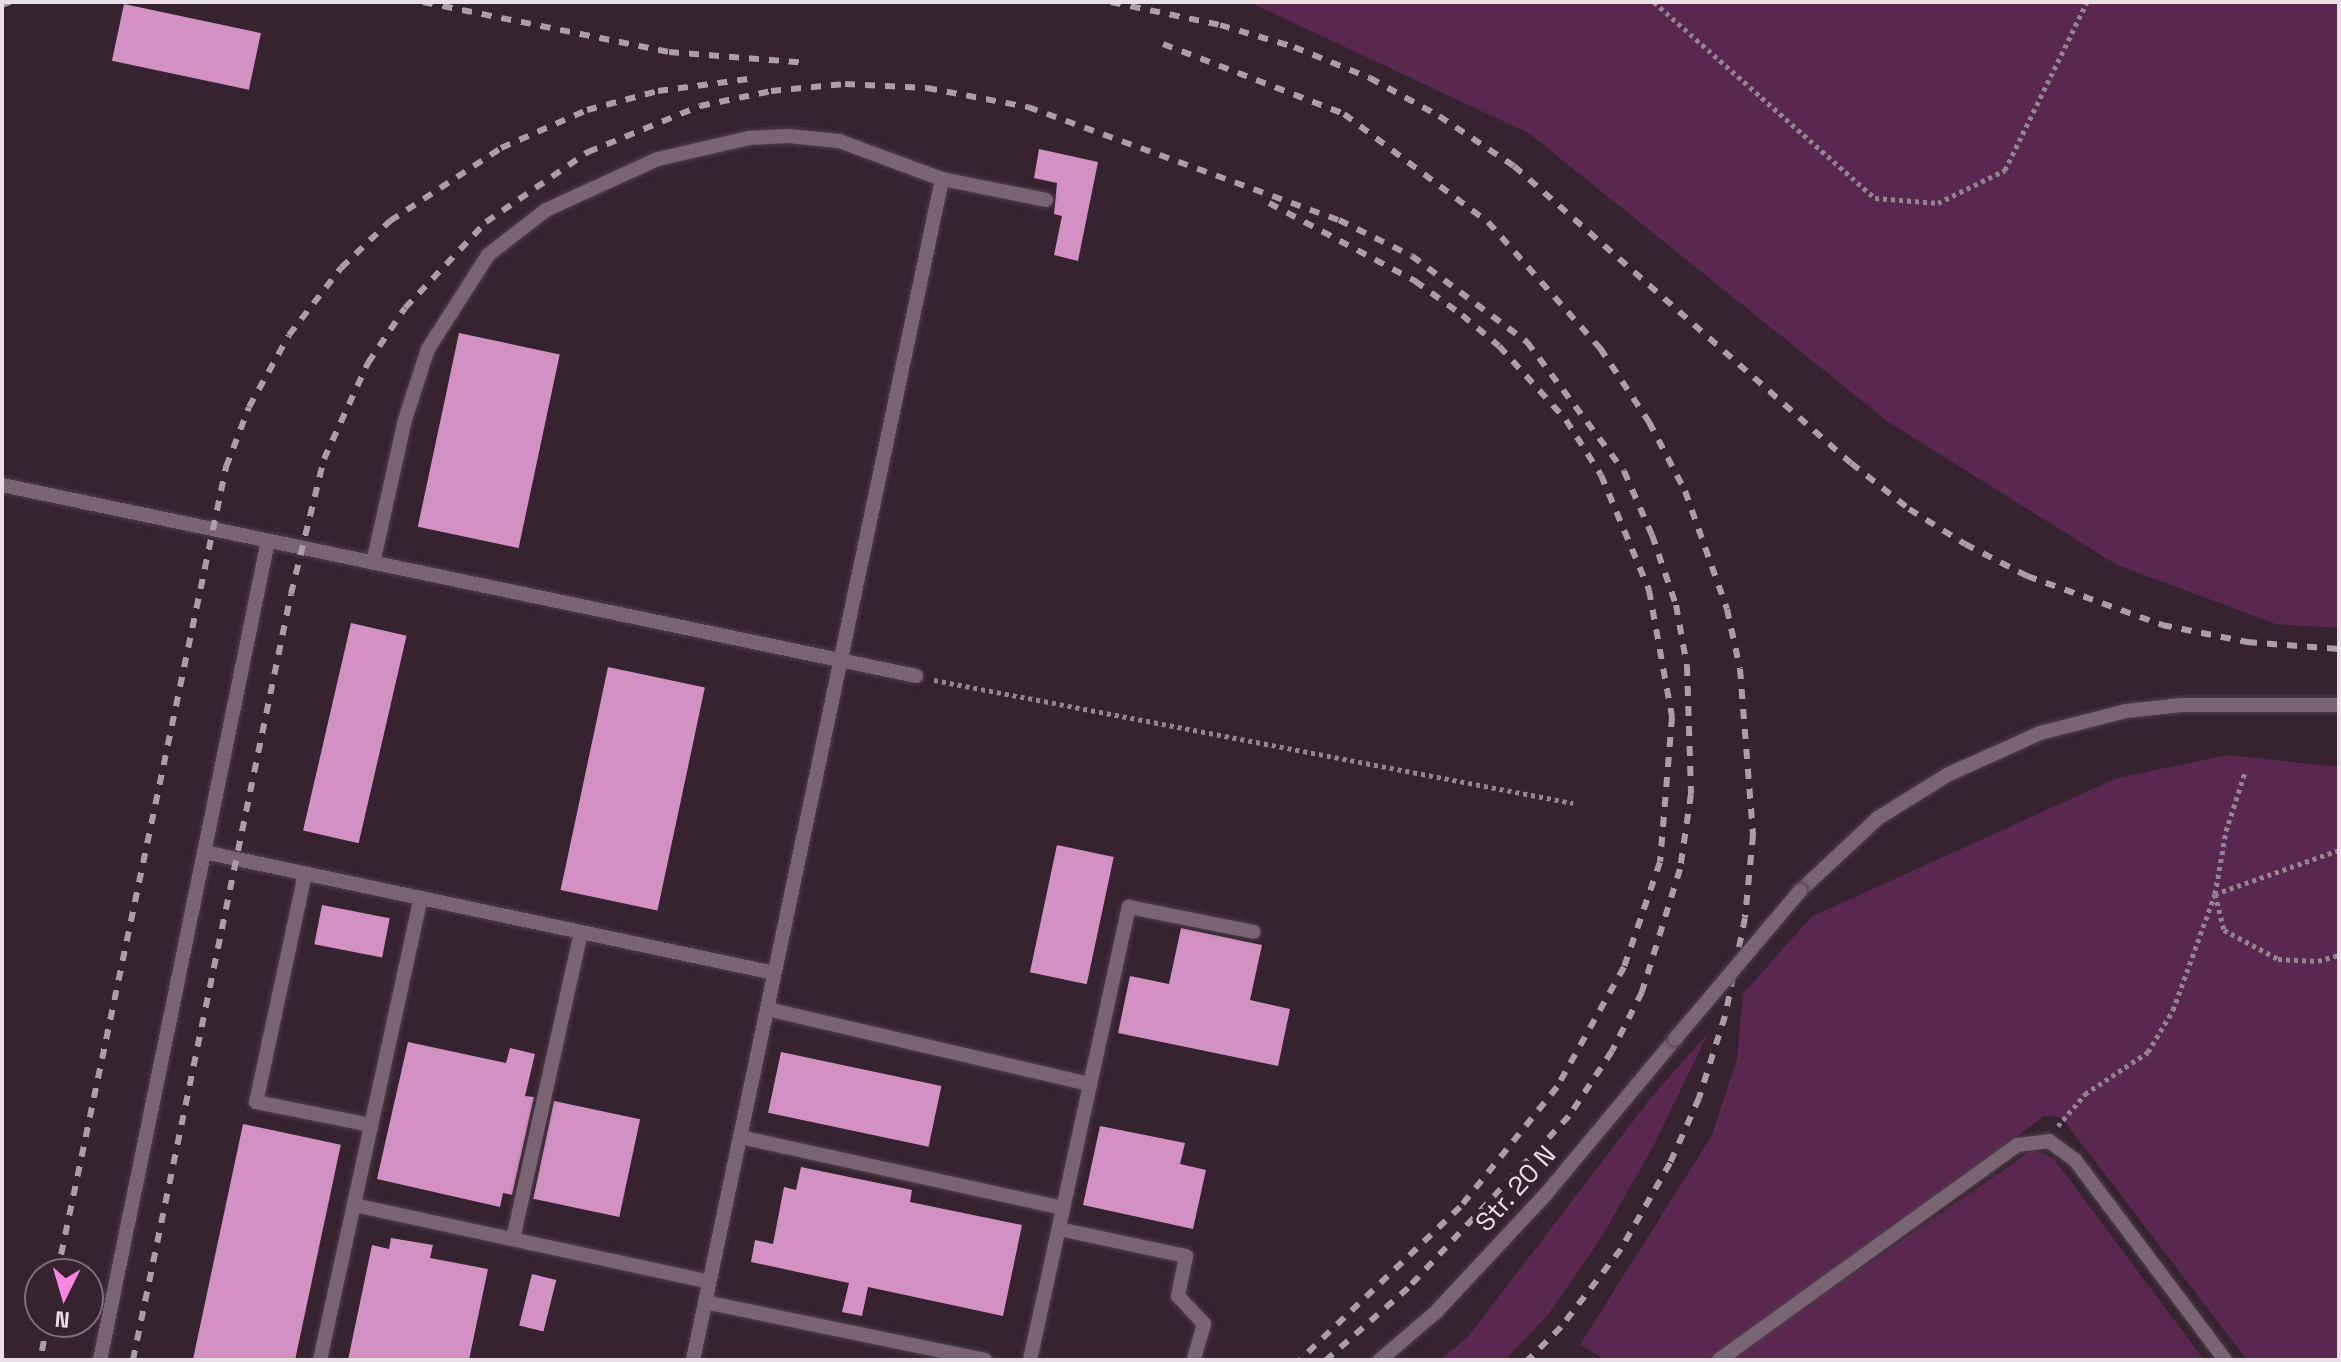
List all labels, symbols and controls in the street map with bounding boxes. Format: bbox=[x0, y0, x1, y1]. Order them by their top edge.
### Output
street label: Str. 20 N bbox=[1469, 1139, 1563, 1239]
north arrow bbox=[24, 1258, 104, 1338]
text: N bbox=[54, 1305, 71, 1335]

